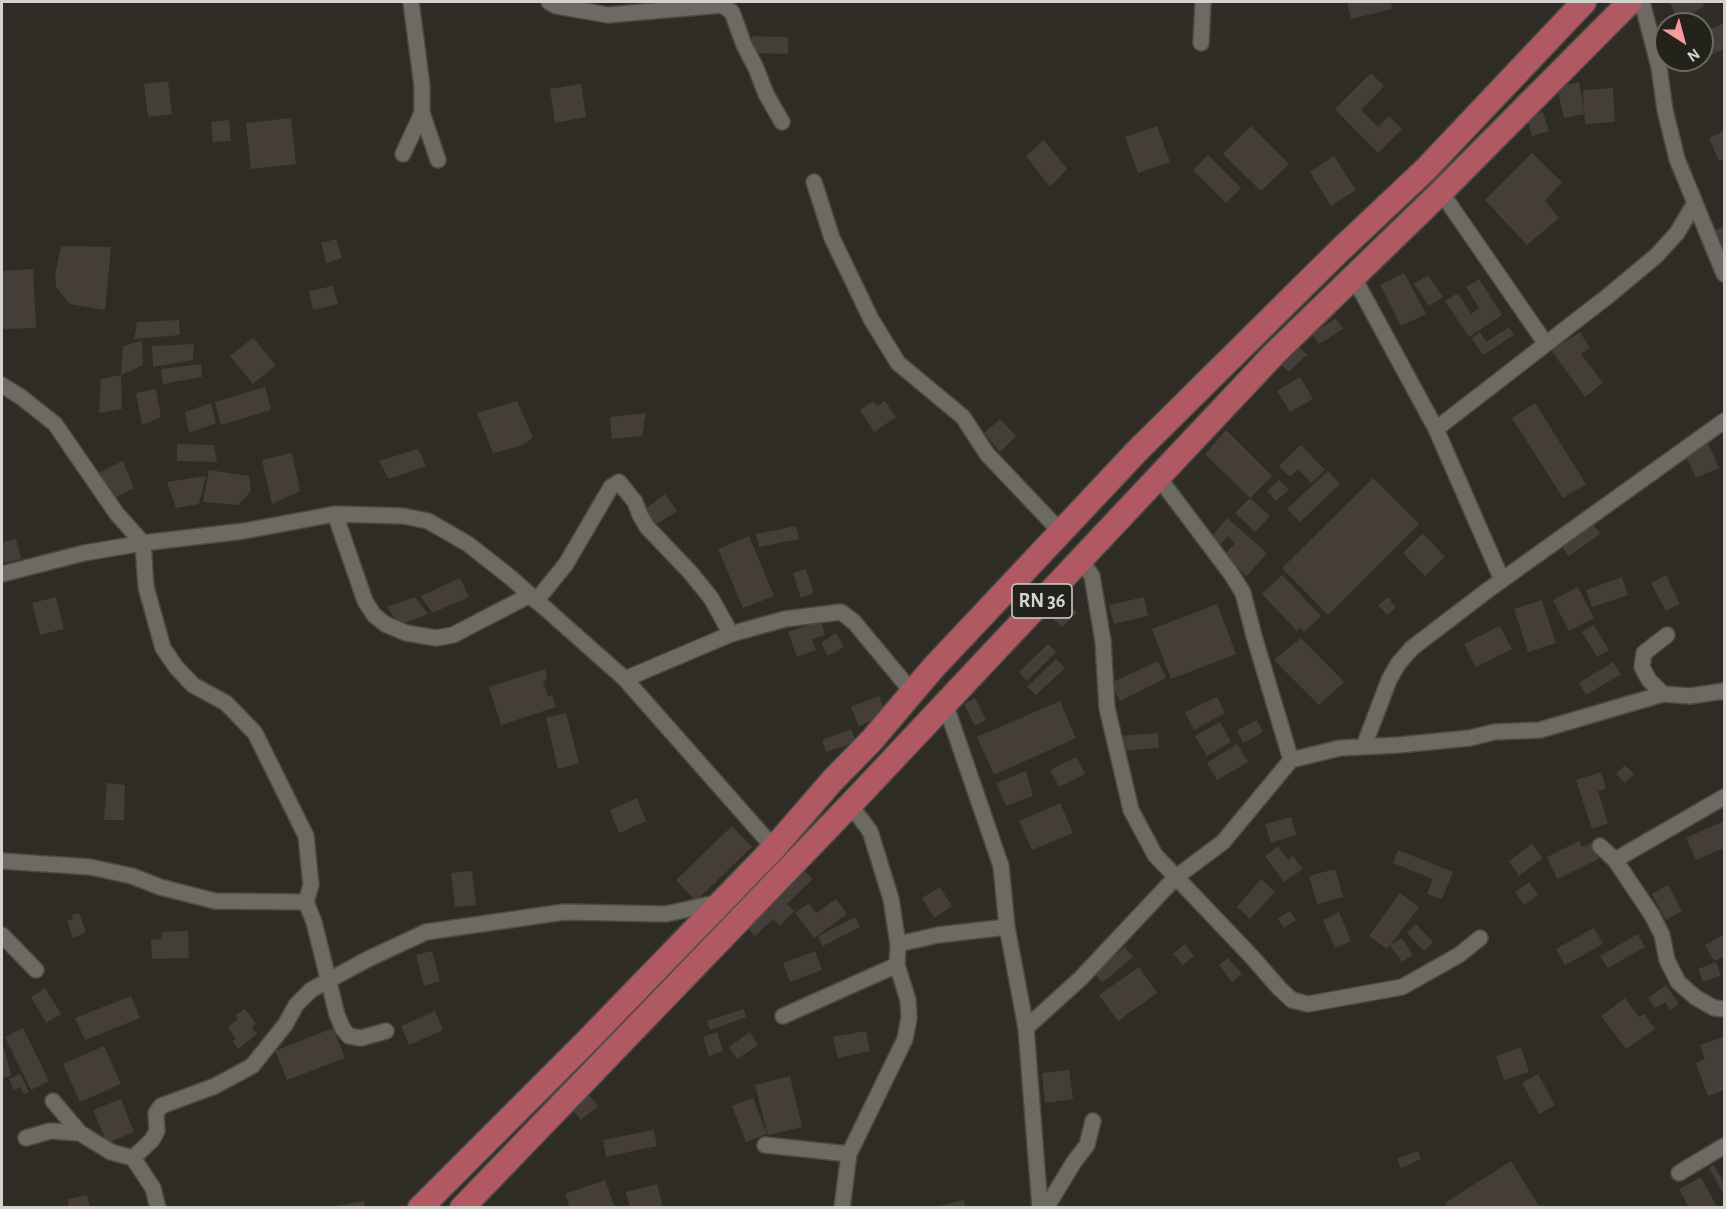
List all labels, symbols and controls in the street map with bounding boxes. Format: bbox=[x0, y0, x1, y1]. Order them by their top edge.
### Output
north arrow bbox=[1654, 12, 1714, 72]
text: N bbox=[1684, 45, 1703, 65]
road number: RN 36 bbox=[1012, 584, 1072, 618]

